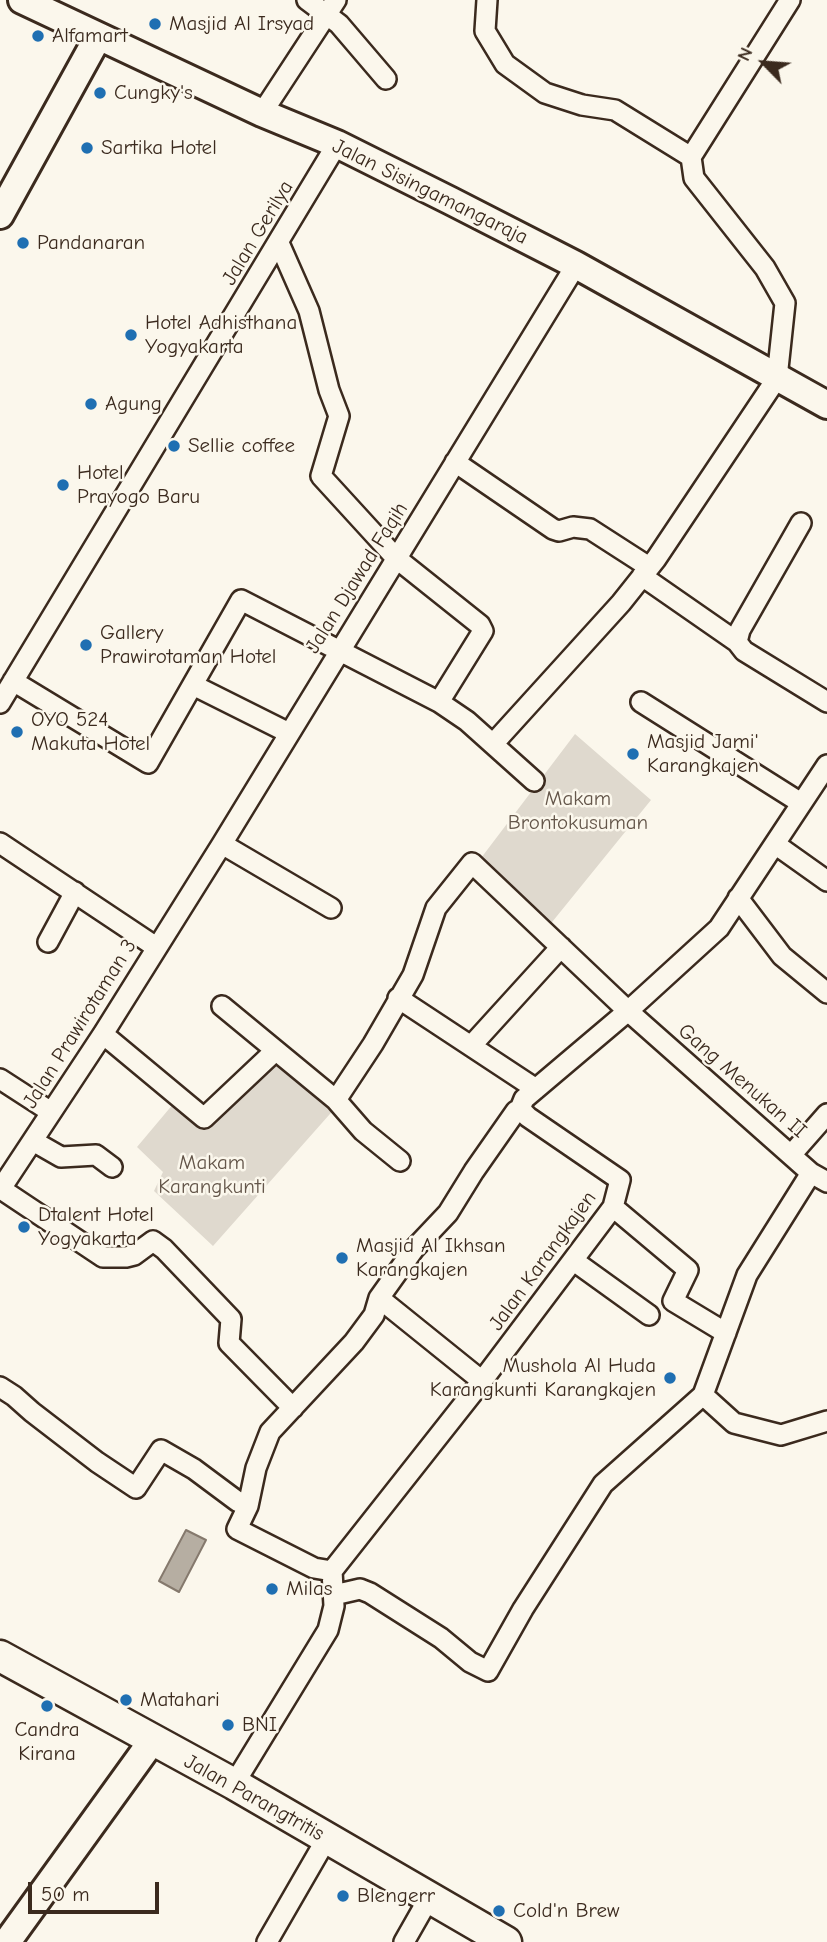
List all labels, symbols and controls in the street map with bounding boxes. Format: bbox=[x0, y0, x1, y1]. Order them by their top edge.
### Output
place label: Masjid Al Irsyad bbox=[169, 11, 314, 37]
marker: Masjid Al Irsyad bbox=[147, 16, 163, 32]
place label: Alfamart bbox=[52, 23, 128, 49]
marker: Alfamart bbox=[30, 28, 46, 44]
north arrow bbox=[729, 28, 799, 98]
text: N bbox=[732, 44, 758, 64]
place label: Cungky's bbox=[114, 80, 193, 106]
marker: Cungky's bbox=[92, 85, 108, 101]
street label: Jalan Sisingamangaraja bbox=[328, 134, 532, 250]
place label: Sartika Hotel bbox=[101, 135, 217, 161]
marker: Sartika Hotel bbox=[79, 140, 95, 156]
street label: Jalan Gerilya bbox=[217, 176, 299, 290]
place label: Pandanaran bbox=[37, 230, 145, 256]
marker: Pandanaran bbox=[15, 235, 31, 251]
place label: Hotel Adhisthana Yogyakarta bbox=[145, 310, 297, 360]
marker: Hotel Adhisthana Yogyakarta bbox=[123, 327, 139, 343]
place label: Agung bbox=[105, 391, 162, 417]
marker: Agung bbox=[83, 396, 99, 412]
place label: Sellie coffee bbox=[188, 433, 295, 459]
marker: Sellie coffee bbox=[166, 438, 182, 454]
place label: Hotel Prayogo Baru bbox=[77, 460, 200, 510]
marker: Hotel Prayogo Baru bbox=[55, 477, 71, 493]
street label: Jalan Djawad Faqih bbox=[300, 498, 414, 658]
place label: Gallery Prawirotaman Hotel bbox=[100, 620, 276, 670]
marker: Gallery Prawirotaman Hotel bbox=[78, 637, 94, 653]
place label: OYO 524 Makuta Hotel bbox=[31, 707, 150, 757]
marker: OYO 524 Makuta Hotel bbox=[9, 724, 25, 740]
place label: Masjid Jami' Karangkajen bbox=[647, 729, 759, 779]
marker: Masjid Jami' Karangkajen bbox=[625, 746, 641, 762]
park label: Makam Brontokusuman bbox=[508, 786, 648, 836]
street label: Jalan Prawirotaman 3 bbox=[18, 935, 142, 1113]
street label: Gang Menukan II bbox=[673, 1018, 811, 1144]
park label: Makam Karangkunti bbox=[158, 1150, 266, 1200]
street label: Jalan Karangkajen bbox=[484, 1186, 602, 1336]
place label: Dtalent Hotel Yogyakarta bbox=[38, 1202, 154, 1252]
marker: Dtalent Hotel Yogyakarta bbox=[16, 1219, 32, 1235]
place label: Masjid Al Ikhsan Karangkajen bbox=[356, 1233, 506, 1283]
marker: Masjid Al Ikhsan Karangkajen bbox=[334, 1250, 350, 1266]
place label: Mushola Al Huda Karangkunti Karangkajen bbox=[430, 1353, 656, 1403]
marker: Mushola Al Huda Karangkunti Karangkajen bbox=[662, 1370, 678, 1386]
place label: Milas bbox=[286, 1576, 333, 1602]
marker: Milas bbox=[264, 1581, 280, 1597]
place label: Matahari bbox=[140, 1687, 220, 1713]
marker: Matahari bbox=[118, 1692, 134, 1708]
marker: Candra Kirana bbox=[39, 1698, 55, 1714]
place label: BNI bbox=[242, 1712, 277, 1738]
place label: Candra Kirana bbox=[14, 1717, 80, 1767]
marker: BNI bbox=[220, 1717, 236, 1733]
street label: Jalan Parangtritis bbox=[180, 1749, 328, 1847]
scale bar bbox=[32, 1868, 163, 1912]
text: 50 m bbox=[41, 1882, 90, 1906]
place label: Blengerr bbox=[357, 1883, 435, 1909]
marker: Blengerr bbox=[335, 1888, 351, 1904]
place label: Cold'n Brew bbox=[513, 1898, 620, 1924]
marker: Cold'n Brew bbox=[491, 1903, 507, 1919]

